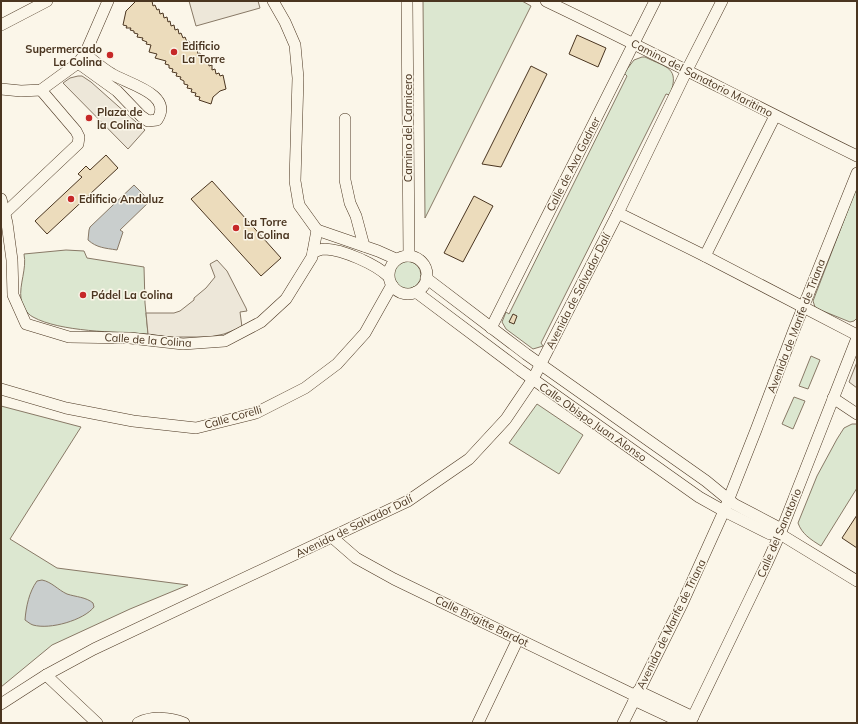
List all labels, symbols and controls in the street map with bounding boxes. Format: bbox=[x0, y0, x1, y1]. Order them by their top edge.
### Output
street label: Camino del Sanatorio Maritimo bbox=[629, 36, 775, 120]
place label: Edificio La Torre bbox=[182, 39, 225, 66]
place label: Supermercado La Colina bbox=[25, 42, 102, 69]
marker: Edificio La Torre bbox=[169, 47, 179, 57]
marker: Supermercado La Colina bbox=[105, 50, 115, 60]
street label: Camino del Carnicero bbox=[401, 74, 415, 182]
place label: Plaza de la Colina bbox=[97, 105, 143, 132]
marker: Plaza de la Colina bbox=[84, 113, 94, 123]
street label: Calle de Ava Gadner bbox=[543, 114, 603, 214]
place label: Edificio Andaluz bbox=[79, 192, 164, 206]
marker: Edificio Andaluz bbox=[66, 194, 76, 204]
place label: La Torre la Colina bbox=[244, 215, 290, 242]
marker: La Torre la Colina bbox=[231, 223, 241, 233]
street label: Avenida de Salvador Dalí bbox=[543, 229, 614, 351]
street label: Avenida de Marife de Triana bbox=[764, 257, 828, 395]
place label: Pádel La Colina bbox=[91, 288, 173, 302]
marker: Pádel La Colina bbox=[78, 290, 88, 300]
street label: Calle de la Colina bbox=[104, 330, 192, 350]
street label: Calle Obispo Juan Alonso bbox=[537, 380, 649, 464]
street label: Calle Corelli bbox=[203, 402, 263, 432]
street label: Calle del Sanatorio bbox=[754, 486, 804, 580]
street label: Avenida de Salvador Dalí bbox=[293, 491, 416, 560]
street label: Avenida de Marife de Triana bbox=[633, 557, 709, 691]
street label: Calle Brigitte Bardot bbox=[433, 592, 531, 650]

